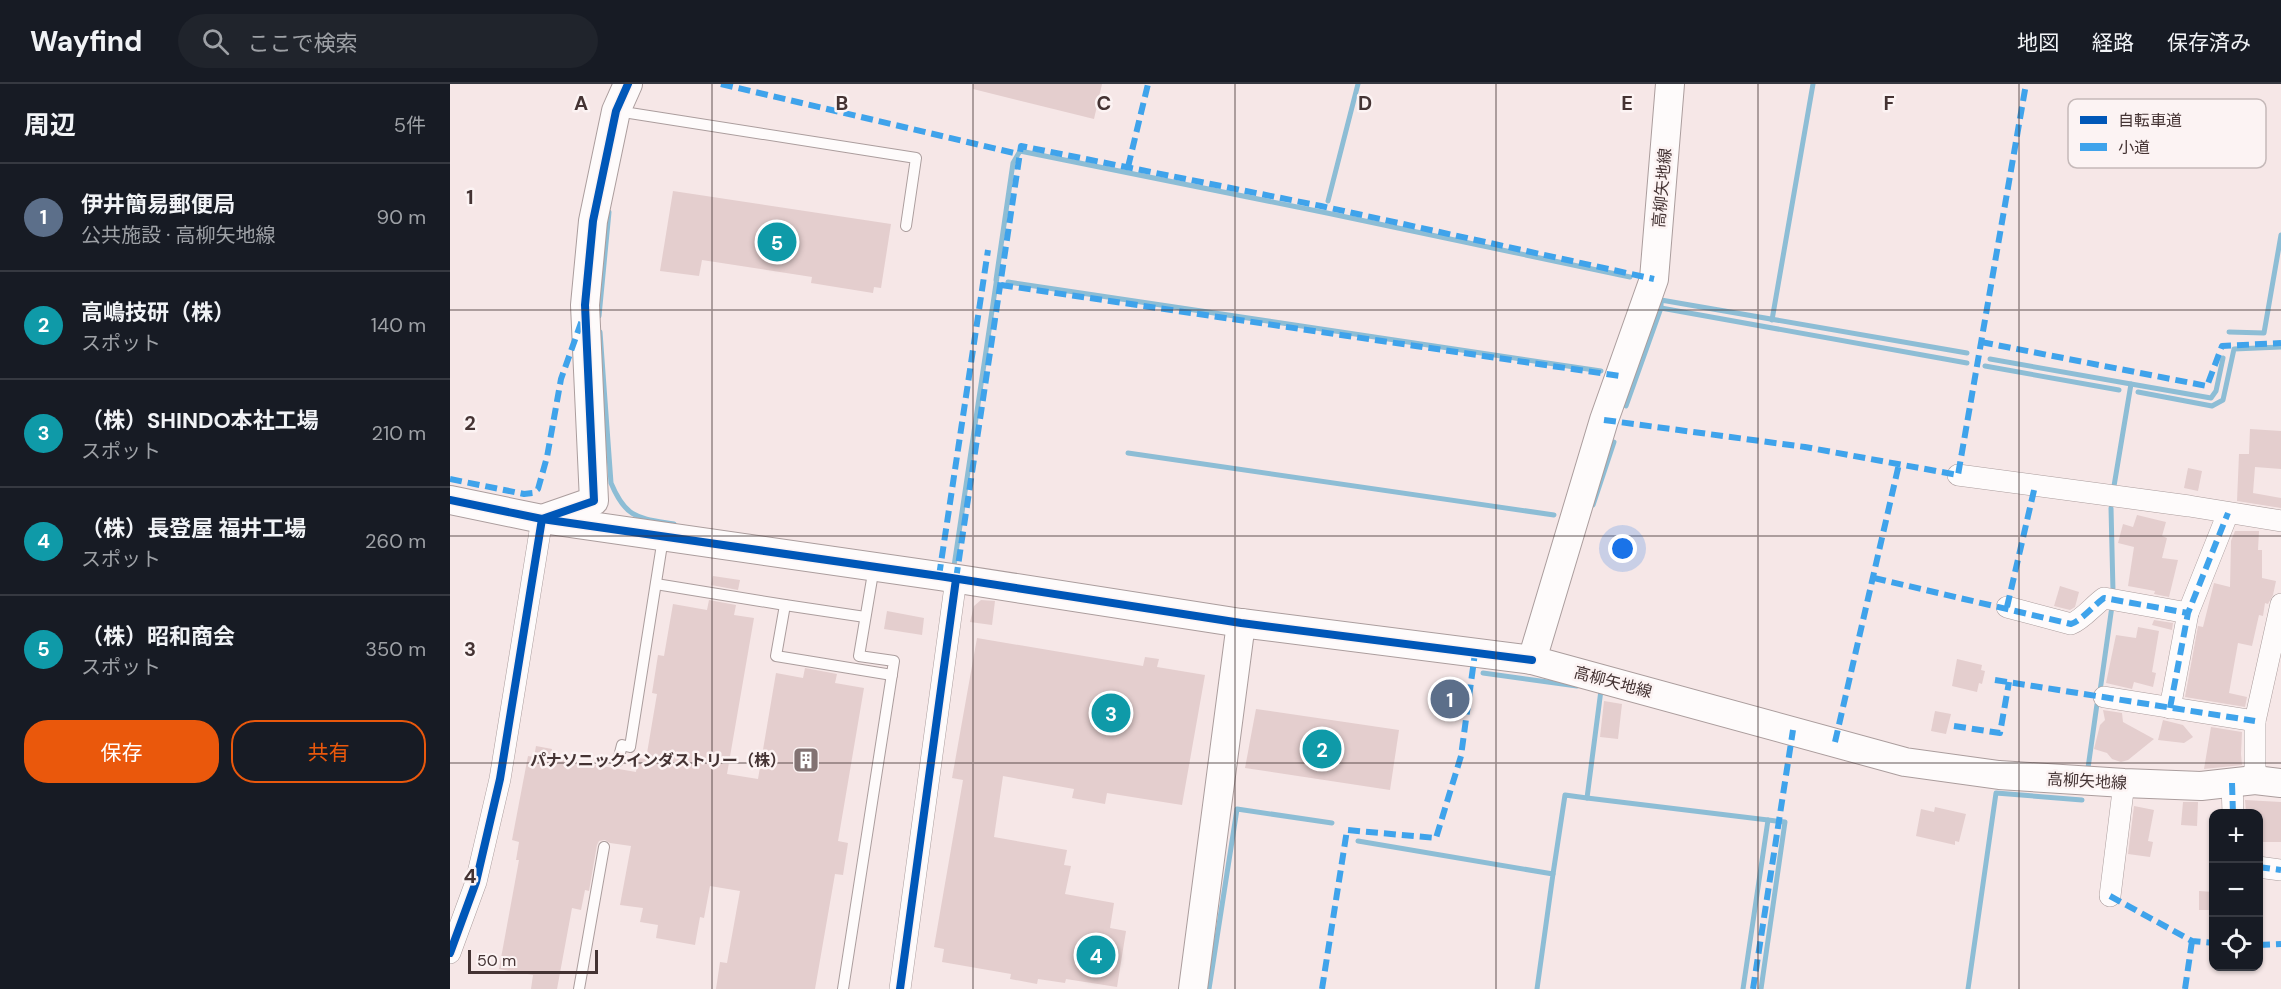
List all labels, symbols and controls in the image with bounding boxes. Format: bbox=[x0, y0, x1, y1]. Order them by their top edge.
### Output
search box bbox=[178, 14, 598, 68]
text: Wayfind bbox=[30, 23, 142, 60]
icon: search bbox=[199, 25, 232, 58]
text: ここで検索 bbox=[247, 29, 357, 58]
text: 地図 bbox=[2017, 29, 2059, 57]
text: 経路 bbox=[2092, 29, 2134, 57]
text: 保存済み bbox=[2167, 29, 2251, 57]
text: A bbox=[574, 90, 588, 116]
text: B bbox=[836, 90, 848, 116]
text: C bbox=[1097, 90, 1111, 116]
text: D bbox=[1358, 90, 1372, 116]
text: E bbox=[1621, 90, 1633, 116]
text: F bbox=[1883, 90, 1895, 116]
legend bbox=[2068, 99, 2266, 168]
text: 周辺 bbox=[24, 108, 76, 142]
text: 自転車道 bbox=[2118, 110, 2182, 131]
text: 5件 bbox=[394, 112, 426, 138]
text: 小道 bbox=[2118, 137, 2150, 158]
street label: 高柳矢地線 bbox=[1648, 147, 1676, 229]
text: 1 bbox=[466, 184, 474, 210]
text: 伊井簡易郵便局 bbox=[81, 190, 235, 219]
text: 1 bbox=[40, 204, 47, 230]
text: 90 m bbox=[377, 204, 426, 230]
pin: 5 bbox=[758, 220, 796, 264]
text: 公共施設 · 高柳矢地線 bbox=[81, 222, 276, 248]
text: 高嶋技研（株） bbox=[81, 298, 235, 327]
text: 2 bbox=[38, 312, 49, 338]
text: 140 m bbox=[371, 312, 426, 338]
text: スポット bbox=[81, 330, 161, 356]
text: （株）SHINDO本社工場 bbox=[81, 406, 319, 435]
text: 2 bbox=[464, 410, 476, 436]
text: 3 bbox=[37, 420, 50, 446]
text: 210 m bbox=[371, 420, 426, 446]
text: スポット bbox=[81, 438, 161, 464]
text: （株）長登屋 福井工場 bbox=[81, 514, 306, 543]
text: 4 bbox=[37, 528, 50, 554]
text: 260 m bbox=[365, 528, 426, 554]
your location bbox=[1608, 534, 1637, 563]
text: スポット bbox=[81, 546, 161, 572]
text: （株）昭和商会 bbox=[81, 622, 235, 651]
text: 5 bbox=[37, 636, 50, 662]
text: 350 m bbox=[365, 636, 426, 662]
text: 3 bbox=[464, 636, 476, 662]
text: スポット bbox=[81, 654, 161, 680]
street label: 高柳矢地線 bbox=[1572, 662, 1654, 702]
pin: 1 bbox=[1430, 676, 1470, 722]
pin: 3 bbox=[1092, 690, 1130, 736]
button: 保存 bbox=[24, 720, 219, 783]
button: 共有 bbox=[231, 720, 426, 783]
pin: 2 bbox=[1302, 726, 1342, 772]
building icon: パナソニックインダストリー（株） bbox=[791, 745, 821, 775]
place label: パナソニックインダストリー（株） bbox=[530, 750, 786, 771]
street label: 高柳矢地線 bbox=[2046, 768, 2128, 794]
map controls bbox=[2209, 809, 2263, 971]
button: + bbox=[2209, 809, 2263, 863]
text: 4 bbox=[464, 863, 477, 889]
button: − bbox=[2209, 863, 2263, 917]
button: locate bbox=[2209, 917, 2263, 971]
pin: 4 bbox=[1076, 932, 1116, 978]
scale bar bbox=[468, 947, 598, 974]
text: 50 m bbox=[477, 950, 516, 971]

